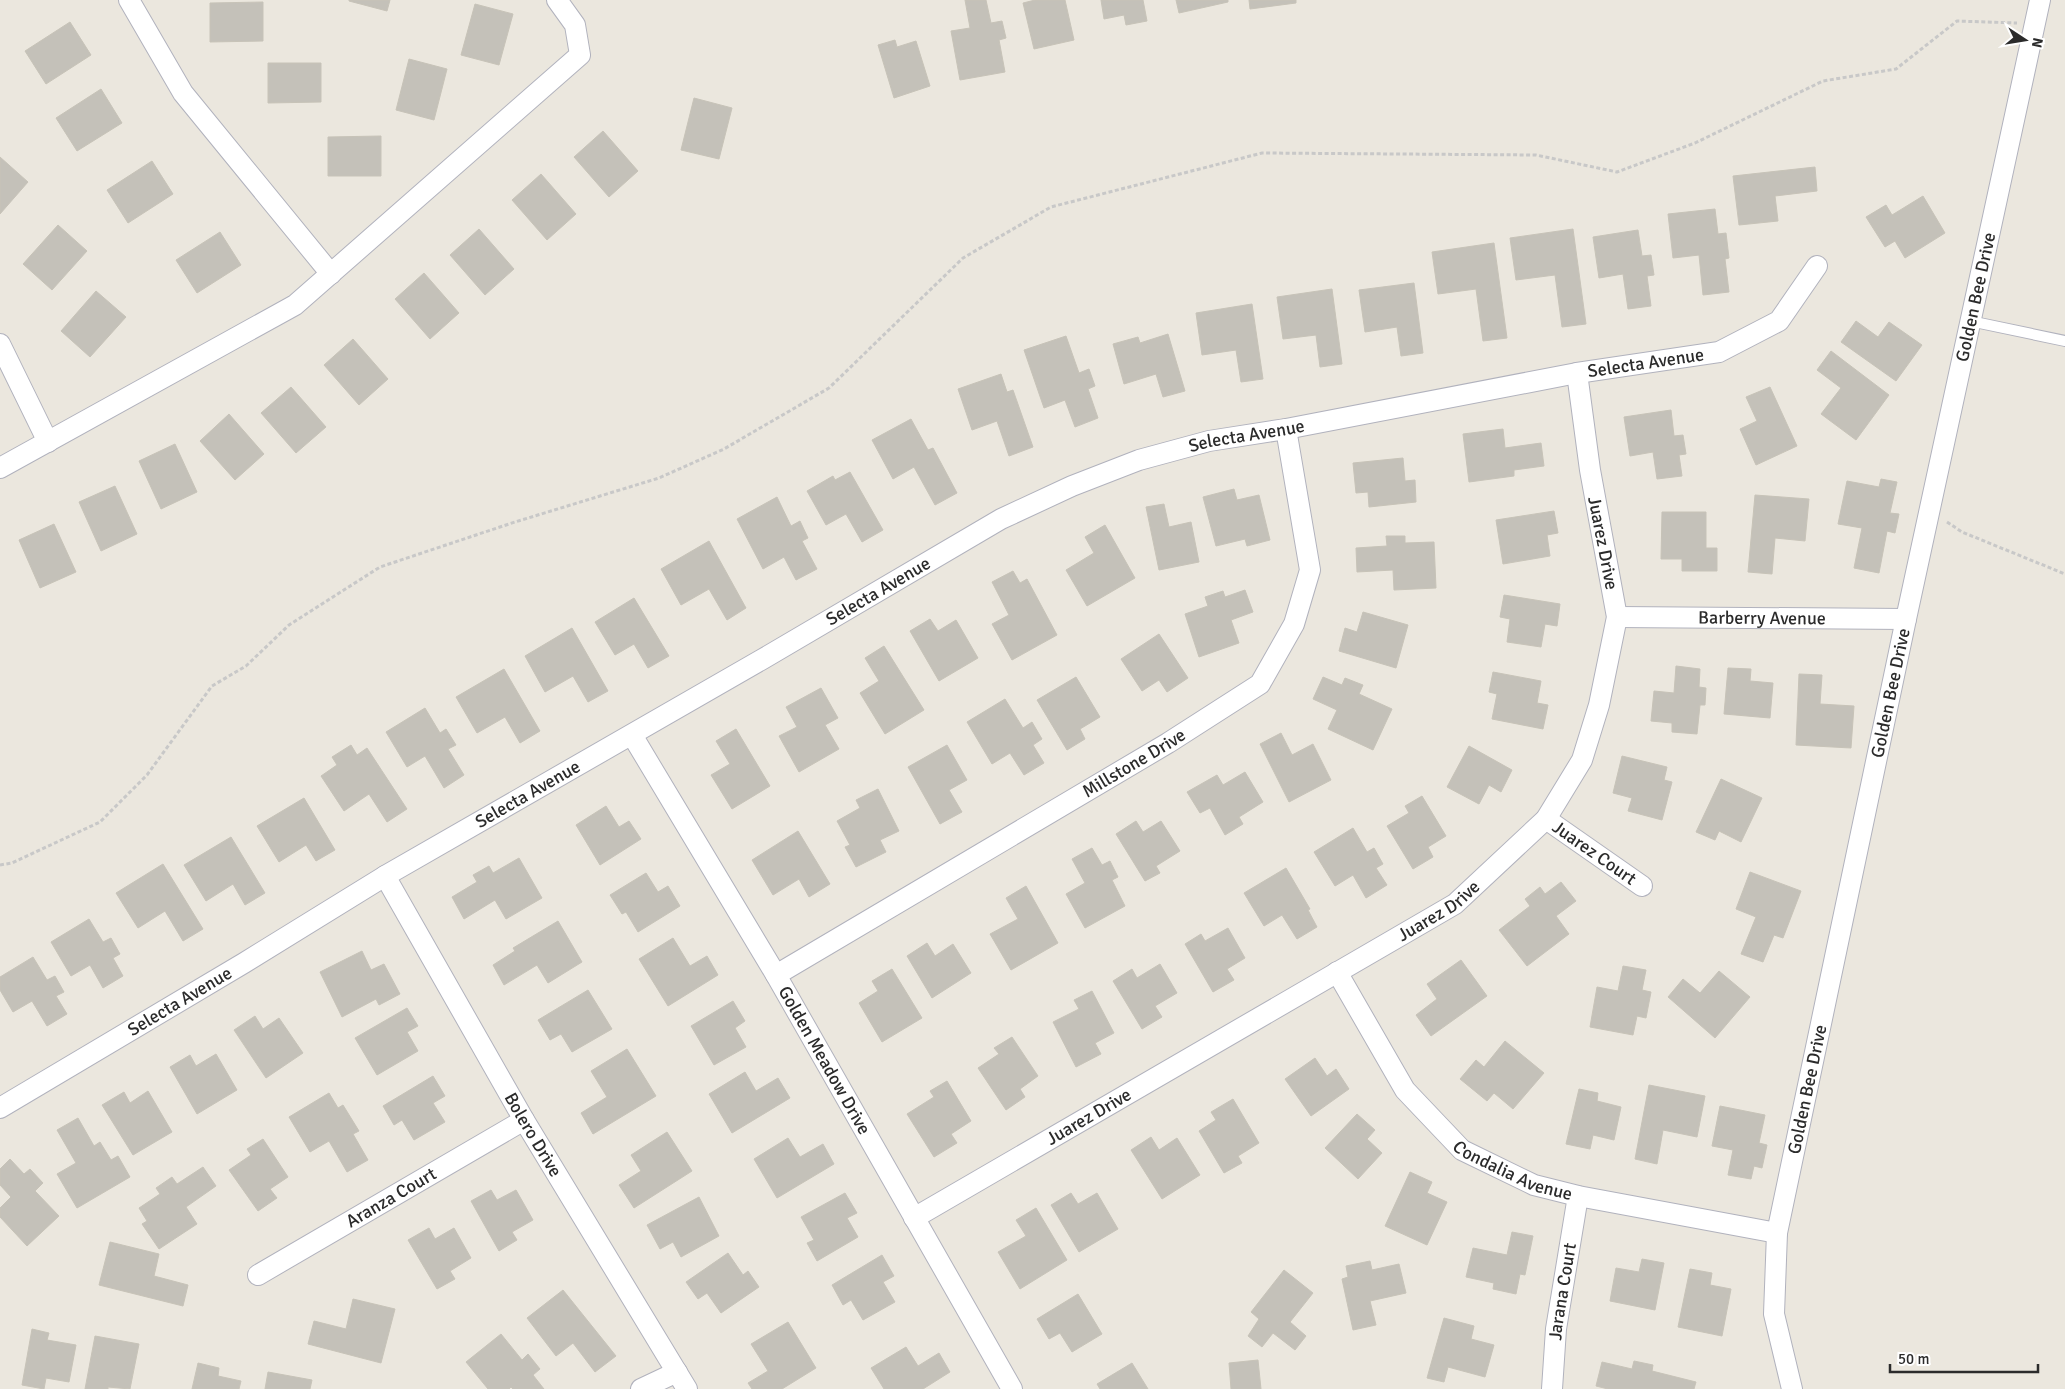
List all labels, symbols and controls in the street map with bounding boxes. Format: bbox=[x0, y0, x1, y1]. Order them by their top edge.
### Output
north arrow bbox=[2000, 15, 2050, 65]
text: N bbox=[2028, 36, 2047, 49]
street label: Golden Bee Drive bbox=[1951, 230, 2000, 364]
street label: Selecta Avenue bbox=[1586, 343, 1705, 382]
street label: Selecta Avenue bbox=[1186, 415, 1306, 457]
street label: Juarez Drive bbox=[1583, 494, 1623, 592]
street label: Selecta Avenue bbox=[822, 552, 934, 630]
street label: Barberry Avenue bbox=[1698, 607, 1826, 629]
street label: Golden Bee Drive bbox=[1866, 626, 1915, 760]
street label: Millstone Drive bbox=[1078, 724, 1190, 802]
street label: Selecta Avenue bbox=[471, 755, 584, 833]
street label: Juarez Court bbox=[1548, 816, 1641, 890]
street label: Juarez Drive bbox=[1393, 876, 1484, 946]
street label: Selecta Avenue bbox=[124, 962, 236, 1041]
street label: Golden Meadow Drive bbox=[774, 982, 876, 1138]
street label: Golden Bee Drive bbox=[1783, 1023, 1831, 1156]
street label: Juarez Drive bbox=[1042, 1083, 1135, 1150]
street label: Bolero Drive bbox=[500, 1089, 567, 1181]
street label: Condalia Avenue bbox=[1448, 1136, 1575, 1205]
street label: Aranza Court bbox=[342, 1163, 440, 1232]
street label: Jarana Court bbox=[1544, 1241, 1581, 1341]
scale bar bbox=[1890, 1342, 2038, 1374]
text: 50 m bbox=[1898, 1350, 1929, 1368]

